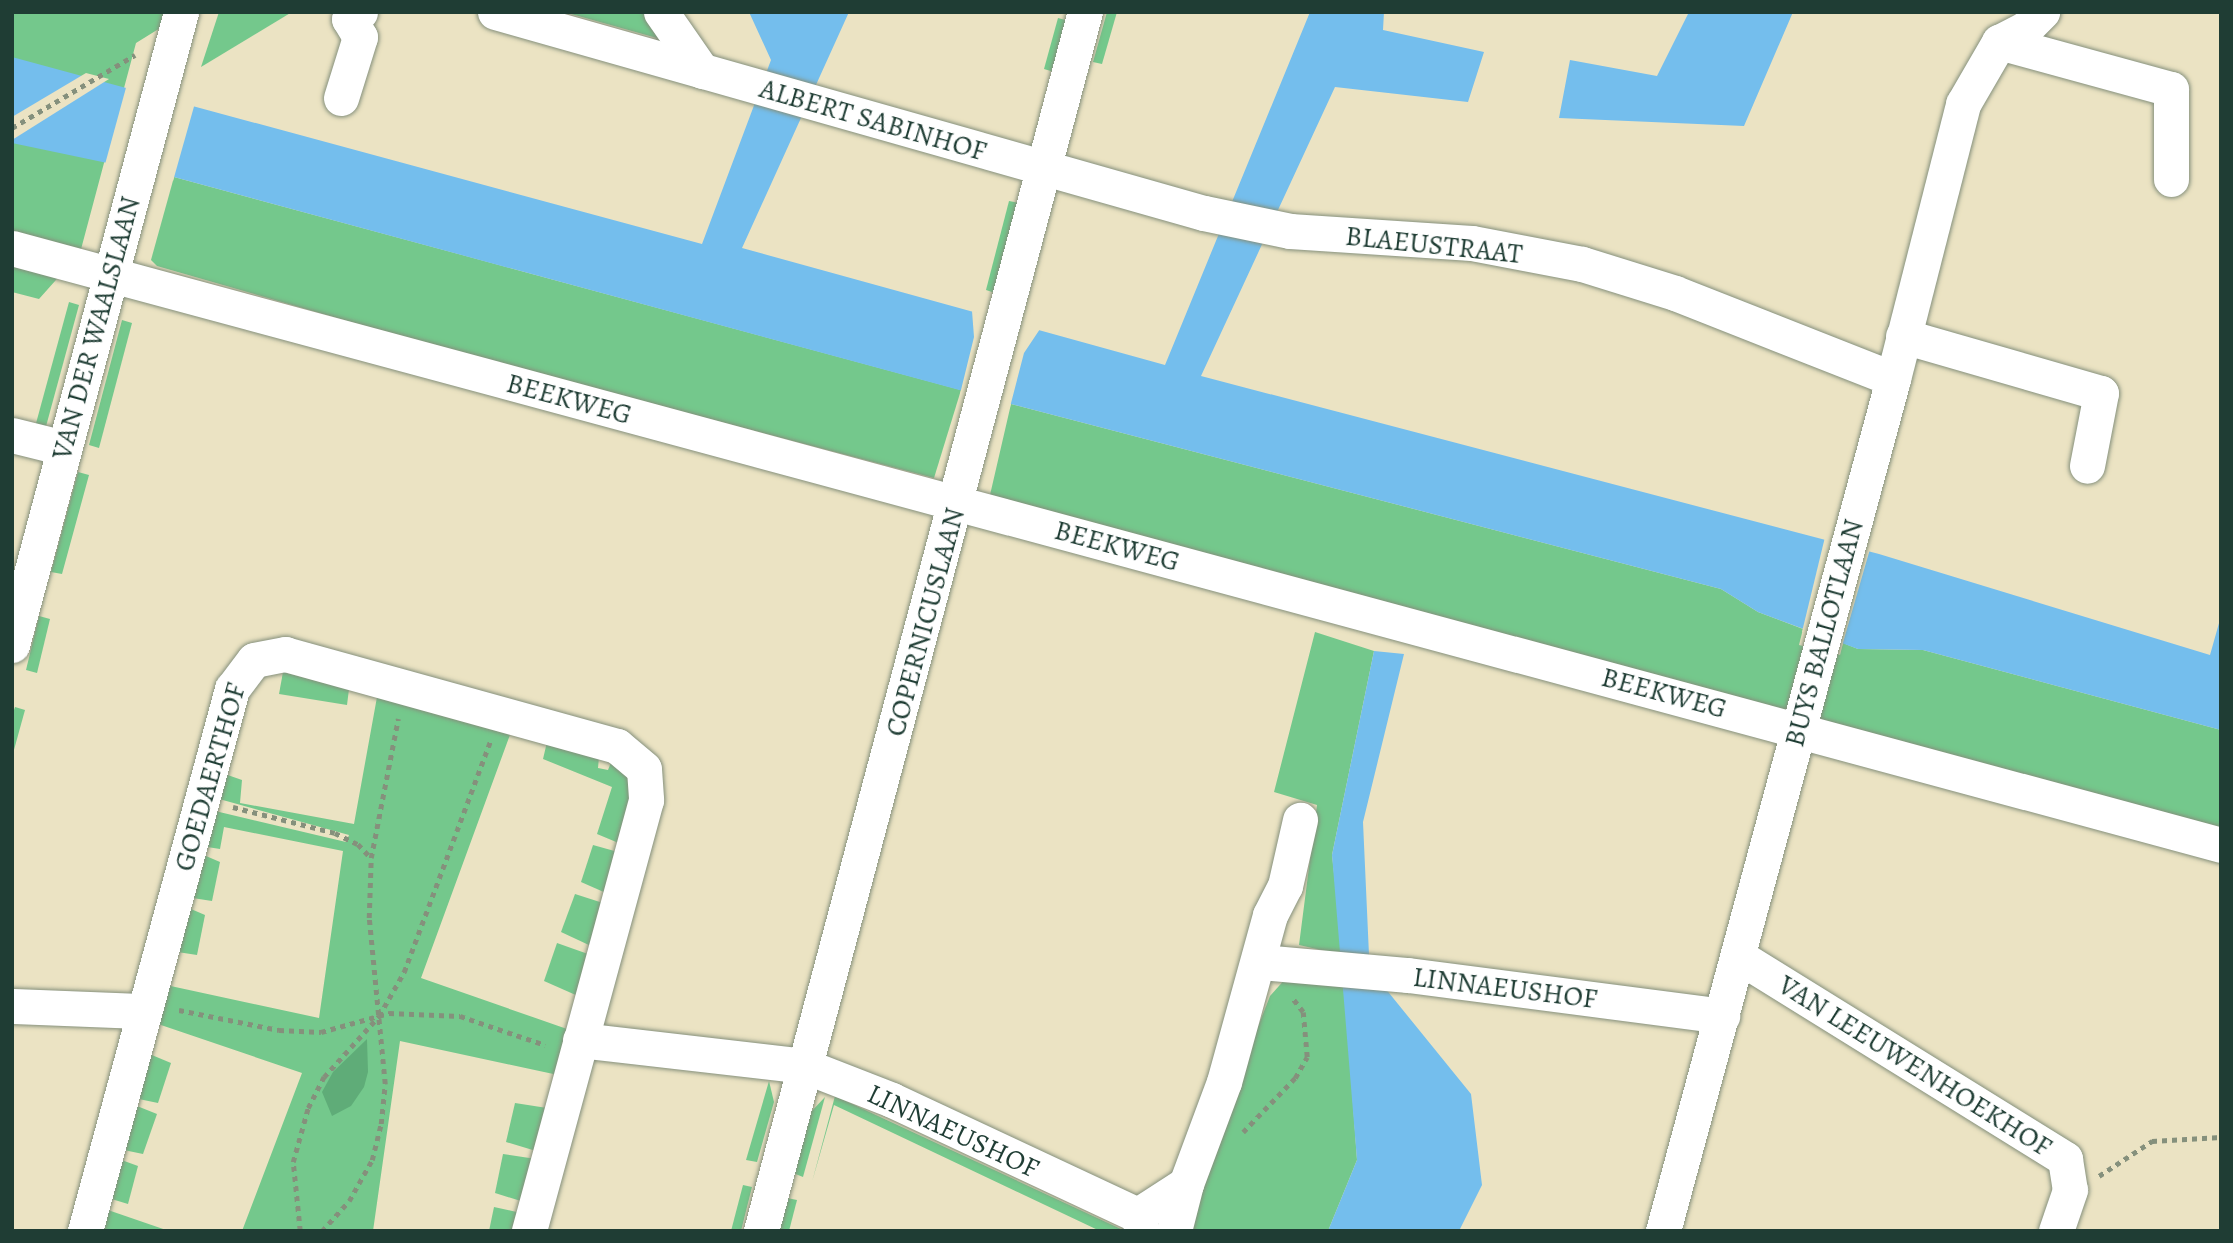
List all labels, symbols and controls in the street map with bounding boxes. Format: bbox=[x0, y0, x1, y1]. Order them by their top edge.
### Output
street label: ALBERT SABINHOF bbox=[756, 72, 990, 168]
street label: VAN DER WAALSLAAN bbox=[45, 193, 147, 463]
street label: BLAEUSTRAAT bbox=[1344, 219, 1524, 271]
street label: BEEKWEG bbox=[503, 366, 635, 432]
street label: COPERNICUSLAAN bbox=[878, 504, 972, 740]
street label: BEEKWEG bbox=[1051, 513, 1183, 579]
street label: BUYS BALLOTLAAN bbox=[1777, 516, 1871, 750]
street label: BEEKWEG bbox=[1598, 660, 1730, 726]
street label: GOEDAERTHOF bbox=[167, 679, 253, 875]
street label: LINNAEUSHOF bbox=[1411, 960, 1599, 1016]
street label: VAN LEEUWENHOEKHOF bbox=[1772, 968, 2058, 1164]
street label: LINNAEUSHOF bbox=[862, 1077, 1044, 1185]

